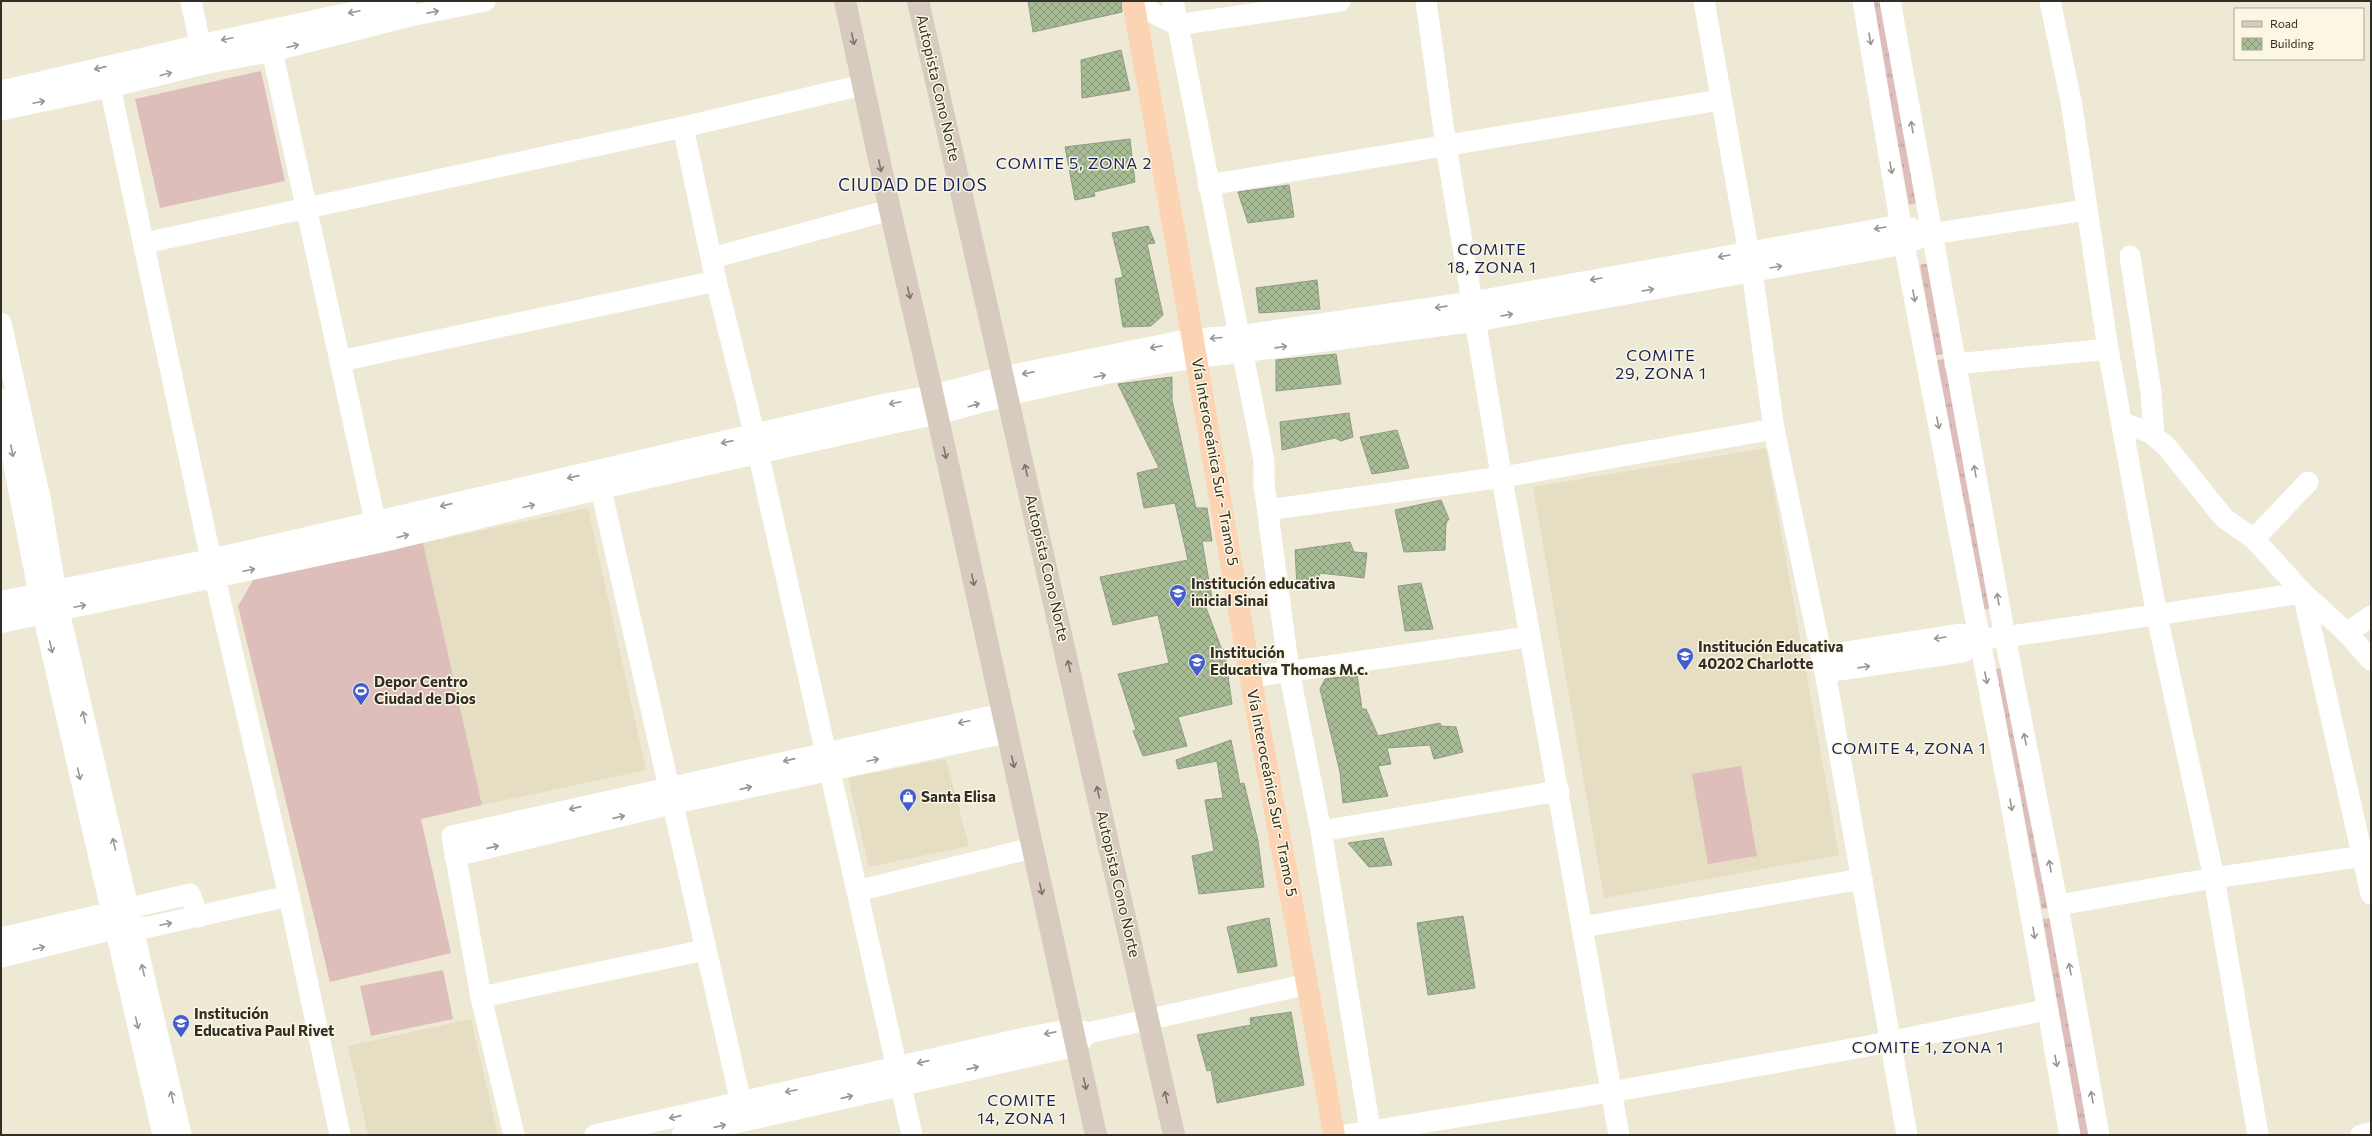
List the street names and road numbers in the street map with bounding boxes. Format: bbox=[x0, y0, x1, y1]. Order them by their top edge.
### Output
street label: Autopista Cono Norte bbox=[913, 13, 965, 163]
street label: Vía Interoceánica Sur - Tramo 5 bbox=[1189, 357, 1243, 567]
street label: Autopista Cono Norte bbox=[1022, 493, 1074, 643]
street label: Vía Interoceánica Sur - Tramo 5 bbox=[1244, 688, 1302, 898]
street label: Autopista Cono Norte bbox=[1093, 809, 1145, 959]

